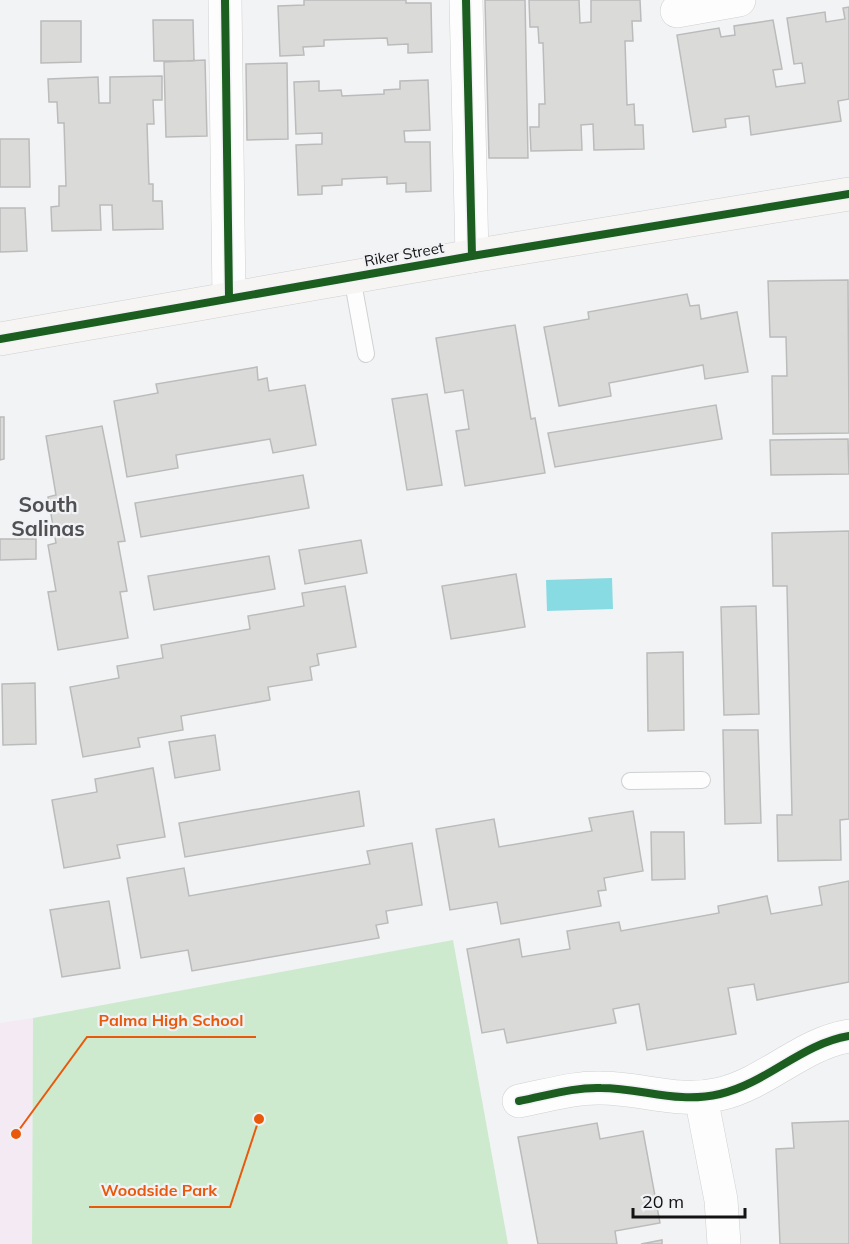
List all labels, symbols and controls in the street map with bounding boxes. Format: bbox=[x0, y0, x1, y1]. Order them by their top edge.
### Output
street label: Riker Street bbox=[363, 238, 445, 270]
district label: South Salinas bbox=[11, 491, 85, 541]
callout: Palma High School bbox=[87, 1003, 256, 1037]
text: Palma High School bbox=[99, 1010, 243, 1030]
callout: Woodside Park bbox=[89, 1173, 230, 1207]
text: Woodside Park bbox=[101, 1180, 218, 1200]
scale bar bbox=[633, 1181, 746, 1219]
text: 20 m bbox=[642, 1190, 684, 1213]

